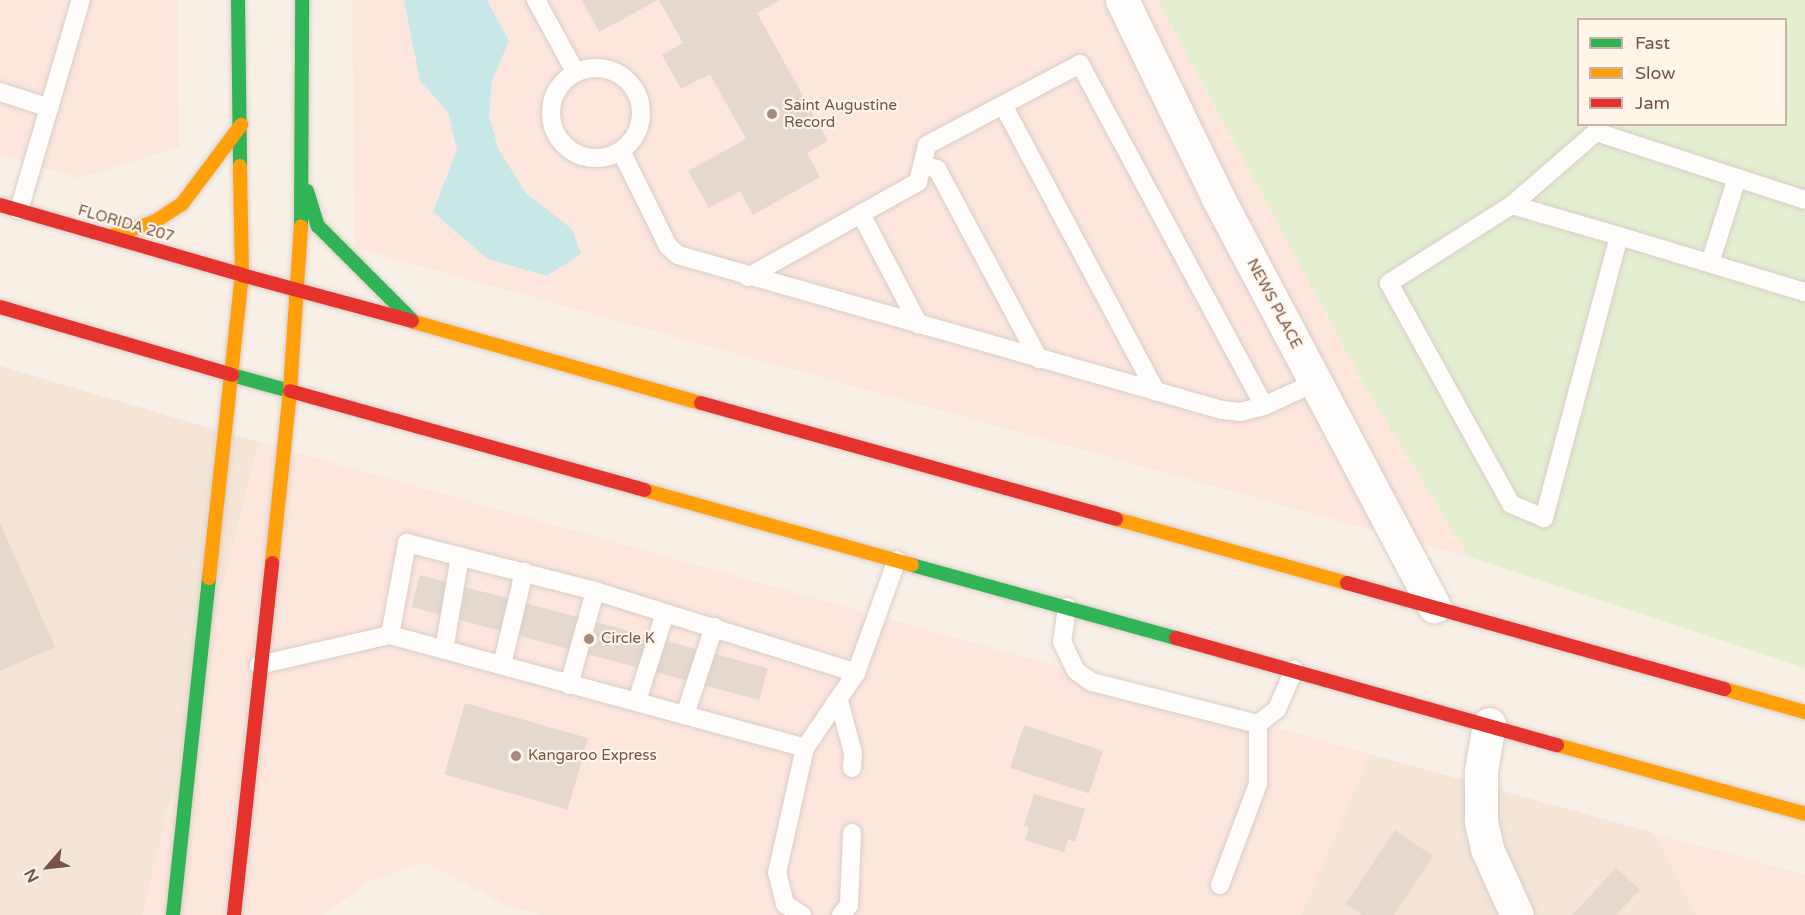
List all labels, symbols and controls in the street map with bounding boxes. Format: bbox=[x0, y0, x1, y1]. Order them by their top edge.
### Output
legend bbox=[1577, 18, 1787, 126]
text: Fast bbox=[1635, 32, 1670, 54]
text: Slow bbox=[1635, 62, 1676, 84]
text: Jam bbox=[1635, 92, 1670, 114]
place label: Saint Augustine Record bbox=[784, 96, 897, 131]
marker: Saint Augustine Record bbox=[765, 107, 779, 121]
street label: FLORIDA 207 bbox=[76, 202, 176, 246]
street label: NEWS PLACE bbox=[1243, 256, 1305, 352]
place label: Circle K bbox=[601, 630, 655, 648]
marker: Circle K bbox=[582, 632, 596, 646]
place label: Kangaroo Express bbox=[528, 747, 657, 765]
marker: Kangaroo Express bbox=[509, 749, 523, 763]
north arrow bbox=[18, 837, 78, 897]
text: N bbox=[20, 865, 44, 886]

